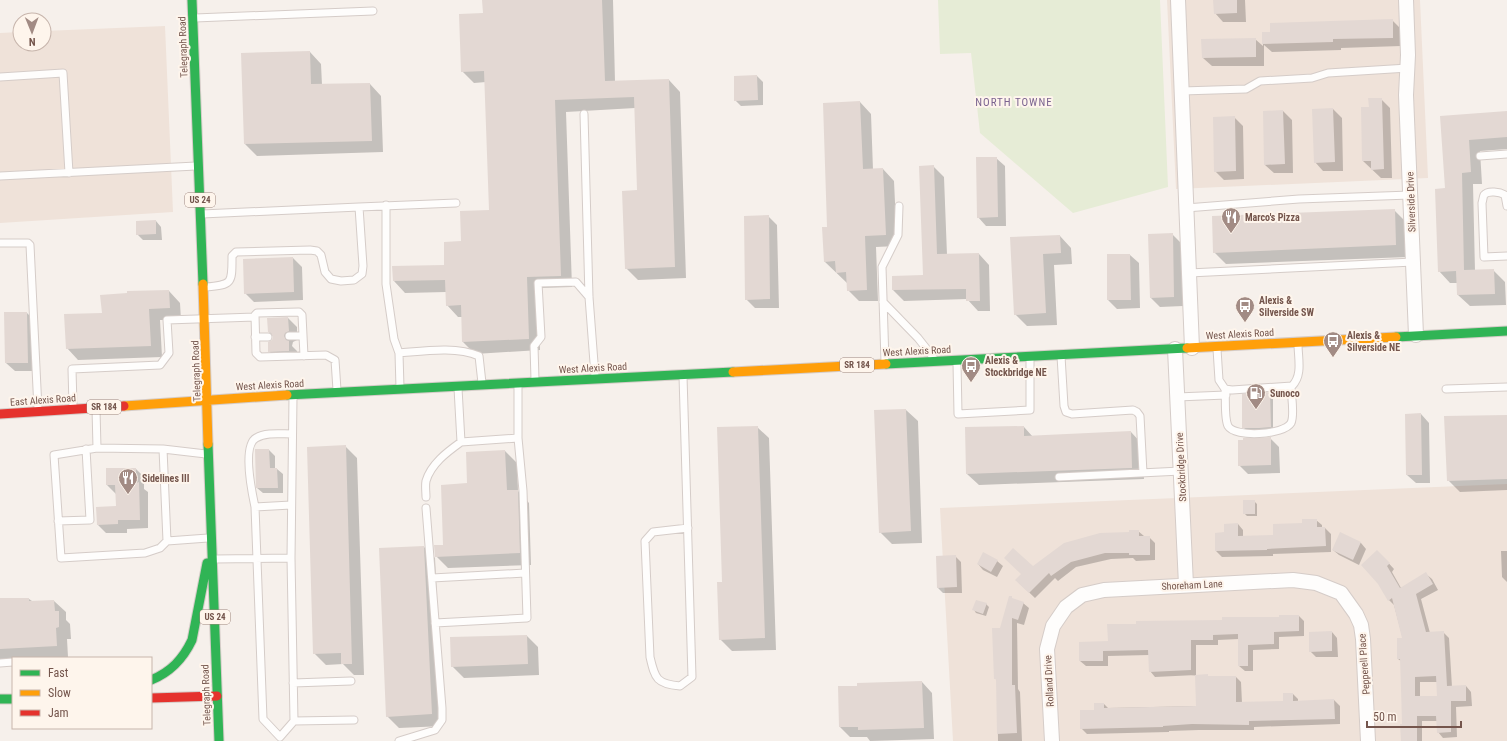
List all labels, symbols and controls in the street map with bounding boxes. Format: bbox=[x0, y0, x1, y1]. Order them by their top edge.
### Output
north arrow bbox=[12, 12, 52, 52]
street label: Telegraph Road bbox=[176, 16, 190, 78]
text: N bbox=[28, 35, 36, 48]
district label: NORTH TOWNE bbox=[975, 96, 1053, 109]
street label: Silverside Drive bbox=[1404, 171, 1418, 232]
road number: US 24 bbox=[185, 193, 215, 207]
restaurant icon: Marco's Pizza bbox=[1220, 206, 1242, 234]
place label: Marco's Pizza bbox=[1245, 212, 1300, 223]
bus stop icon: Alexis & Silverside SW bbox=[1234, 295, 1256, 323]
place label: Alexis & Silverside SW bbox=[1259, 295, 1314, 318]
street label: West Alexis Road bbox=[1206, 327, 1274, 341]
bus stop icon: Alexis & Silverside NE bbox=[1322, 330, 1344, 358]
place label: Alexis & Silverside NE bbox=[1347, 330, 1400, 353]
street label: Telegraph Road bbox=[189, 340, 203, 402]
street label: West Alexis Road bbox=[883, 344, 951, 358]
bus stop icon: Alexis & Stockbridge NE bbox=[960, 355, 982, 383]
place label: Alexis & Stockbridge NE bbox=[985, 355, 1047, 378]
road number: SR 184 bbox=[840, 358, 874, 372]
street label: West Alexis Road bbox=[559, 361, 627, 375]
street label: West Alexis Road bbox=[236, 378, 304, 392]
fuel station icon: Sunoco bbox=[1245, 382, 1267, 410]
place label: Sunoco bbox=[1270, 388, 1300, 399]
street label: East Alexis Road bbox=[10, 392, 76, 408]
road number: SR 184 bbox=[87, 400, 121, 414]
street label: Stockbridge Drive bbox=[1174, 432, 1188, 502]
restaurant icon: Sidelines III bbox=[117, 467, 139, 495]
place label: Sidelines III bbox=[142, 473, 190, 484]
street label: Shoreham Lane bbox=[1161, 578, 1223, 592]
road number: US 24 bbox=[200, 610, 230, 624]
street label: Pepperell Place bbox=[1356, 633, 1372, 695]
street label: Rolland Drive bbox=[1042, 655, 1056, 707]
legend bbox=[12, 657, 152, 729]
street label: Telegraph Road bbox=[199, 664, 213, 726]
text: Fast bbox=[48, 666, 69, 680]
text: Slow bbox=[48, 686, 71, 700]
scale bar bbox=[1367, 703, 1461, 729]
text: Jam bbox=[48, 706, 69, 720]
text: 50 m bbox=[1373, 710, 1397, 724]

